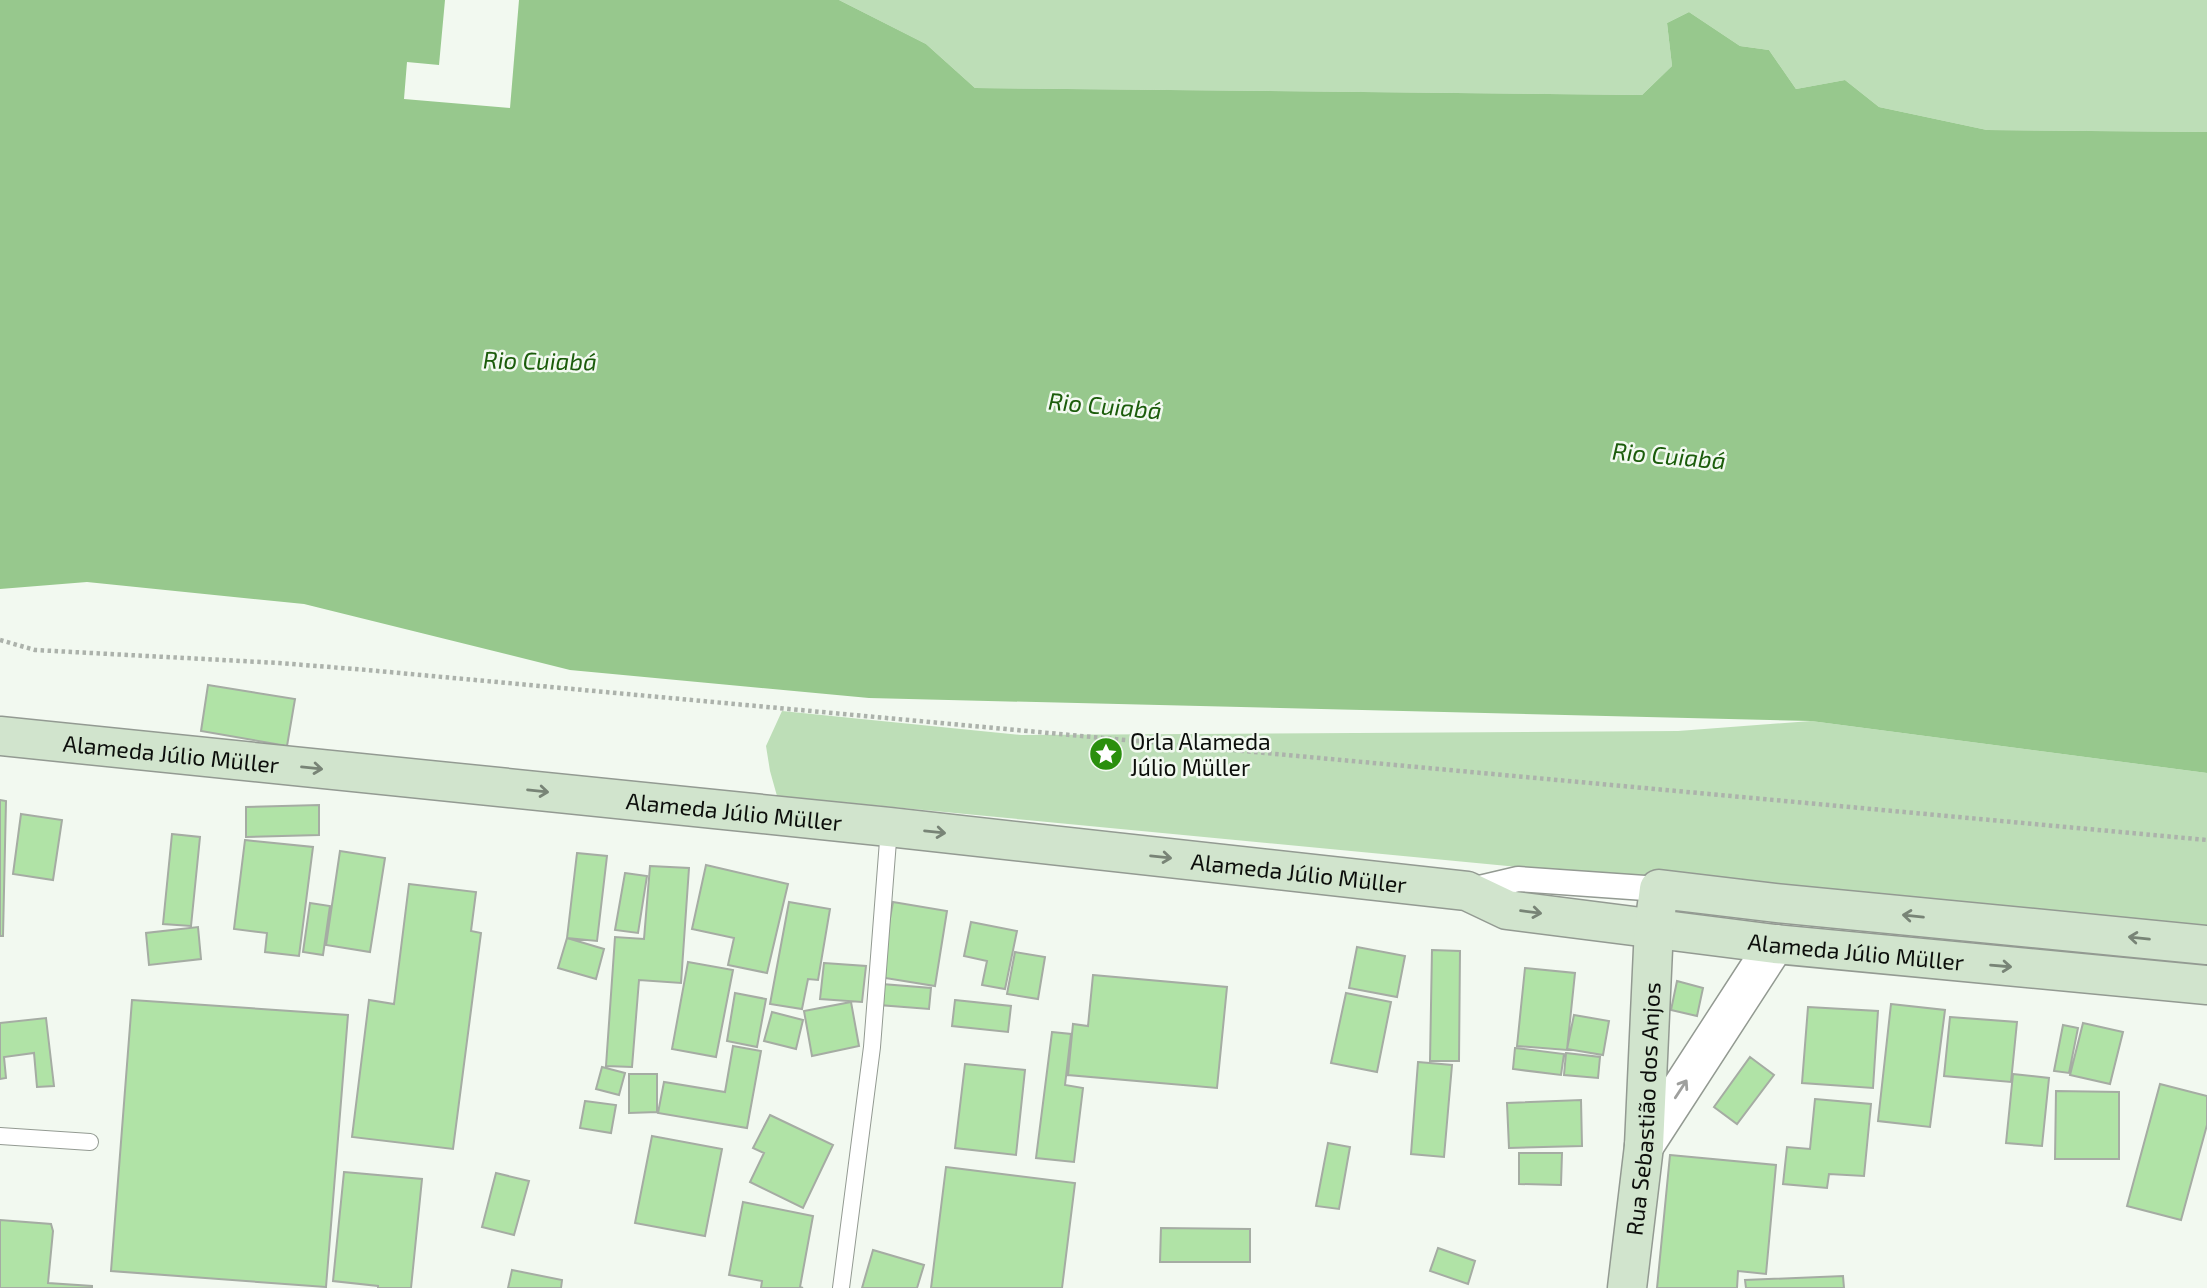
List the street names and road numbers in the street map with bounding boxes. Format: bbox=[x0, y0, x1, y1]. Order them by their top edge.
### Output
street label: Alameda Júlio Müller bbox=[62, 729, 281, 778]
street label: Alameda Júlio Müller bbox=[625, 786, 844, 836]
street label: Alameda Júlio Müller bbox=[1189, 847, 1408, 898]
street label: Alameda Júlio Müller bbox=[1746, 927, 1965, 976]
street label: Rua Sebastião dos Anjos bbox=[1619, 982, 1665, 1237]

